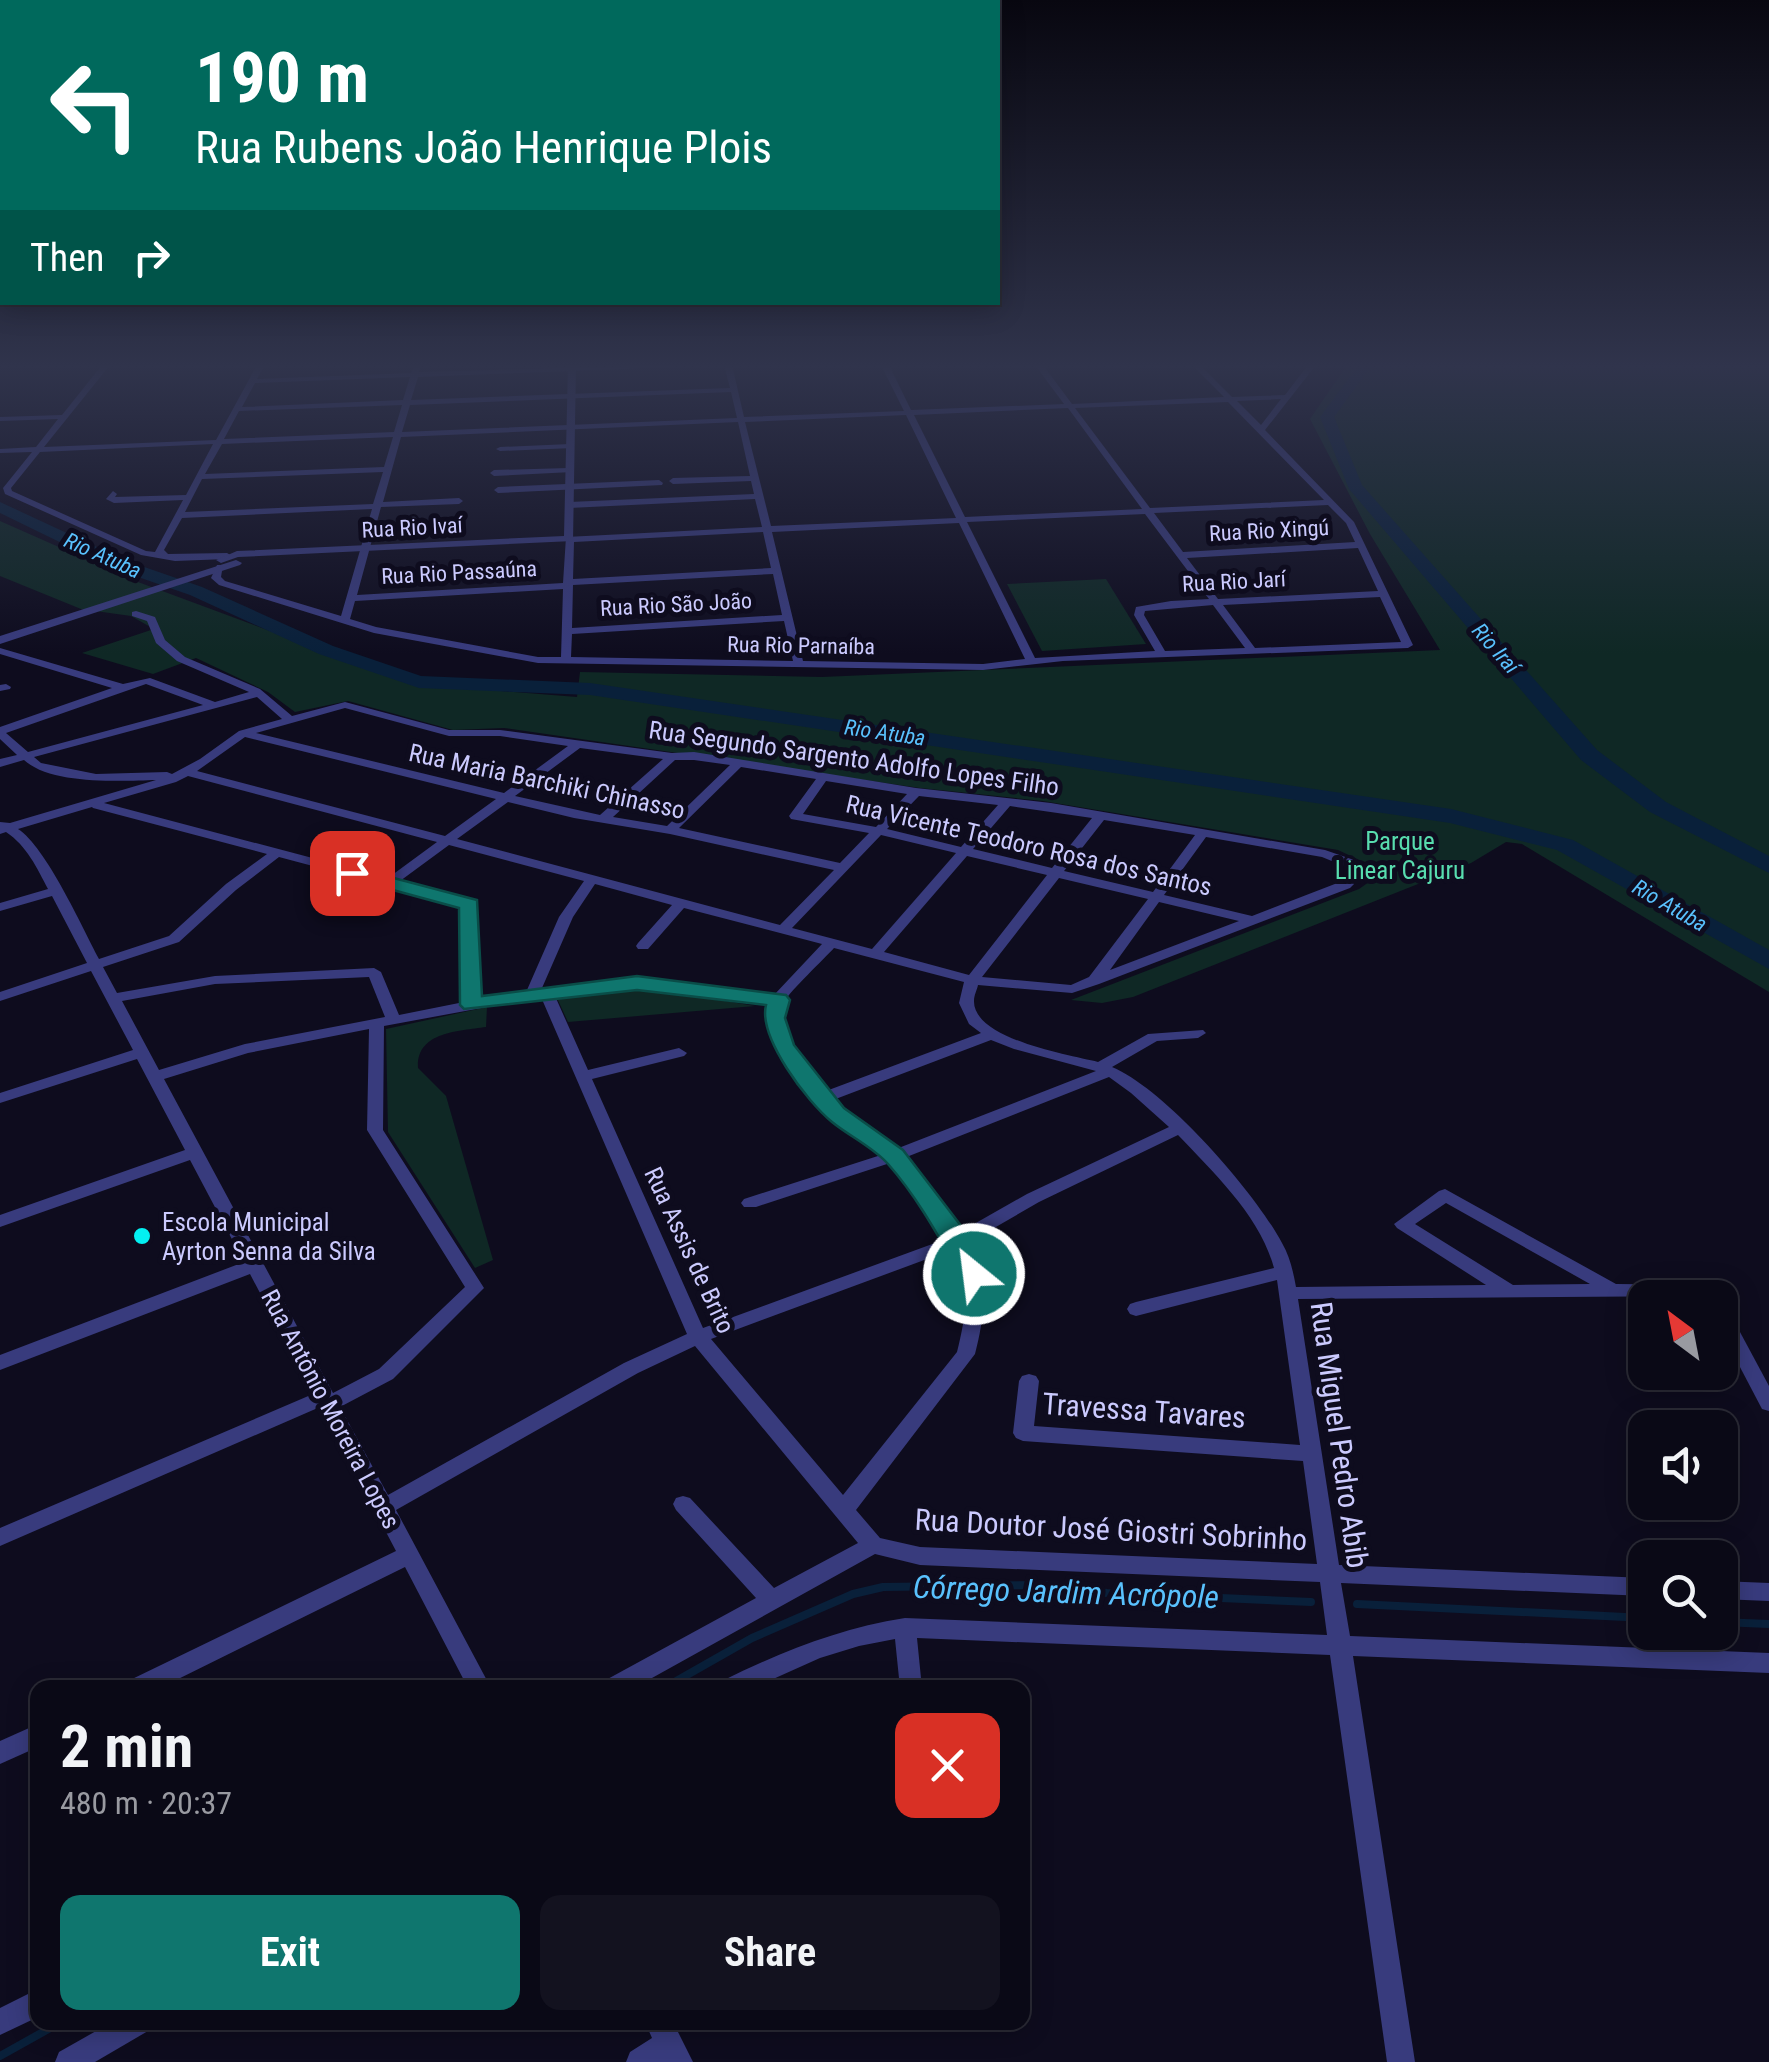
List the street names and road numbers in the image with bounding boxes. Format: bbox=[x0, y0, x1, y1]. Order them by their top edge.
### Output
street label: Rua Rio Ivaí bbox=[361, 512, 464, 543]
street label: Rua Rio Xingú bbox=[1208, 515, 1330, 546]
street label: Rua Rio Passaúna bbox=[381, 556, 537, 589]
street label: Rua Rio Jarí bbox=[1182, 566, 1287, 597]
street label: Rua Rio São João bbox=[599, 588, 753, 621]
street label: Rua Rio Parnaíba bbox=[727, 632, 875, 659]
street label: Rua Segundo Sargento Adolfo Lopes Filho bbox=[647, 715, 1061, 802]
street label: Rua Maria Barchiki Chinasso bbox=[406, 738, 688, 825]
street label: Rua Vicente Teodoro Rosa dos Santos bbox=[843, 789, 1215, 902]
street label: Rua Assis de Brito bbox=[638, 1163, 741, 1338]
street label: Rua Antônio Moreira Lopes bbox=[255, 1285, 406, 1534]
street label: Rua Miguel Pedro Abib bbox=[1303, 1300, 1375, 1570]
street label: Travessa Tavares bbox=[1041, 1386, 1247, 1435]
street label: Rua Doutor José Giostri Sobrinho bbox=[914, 1502, 1308, 1557]

